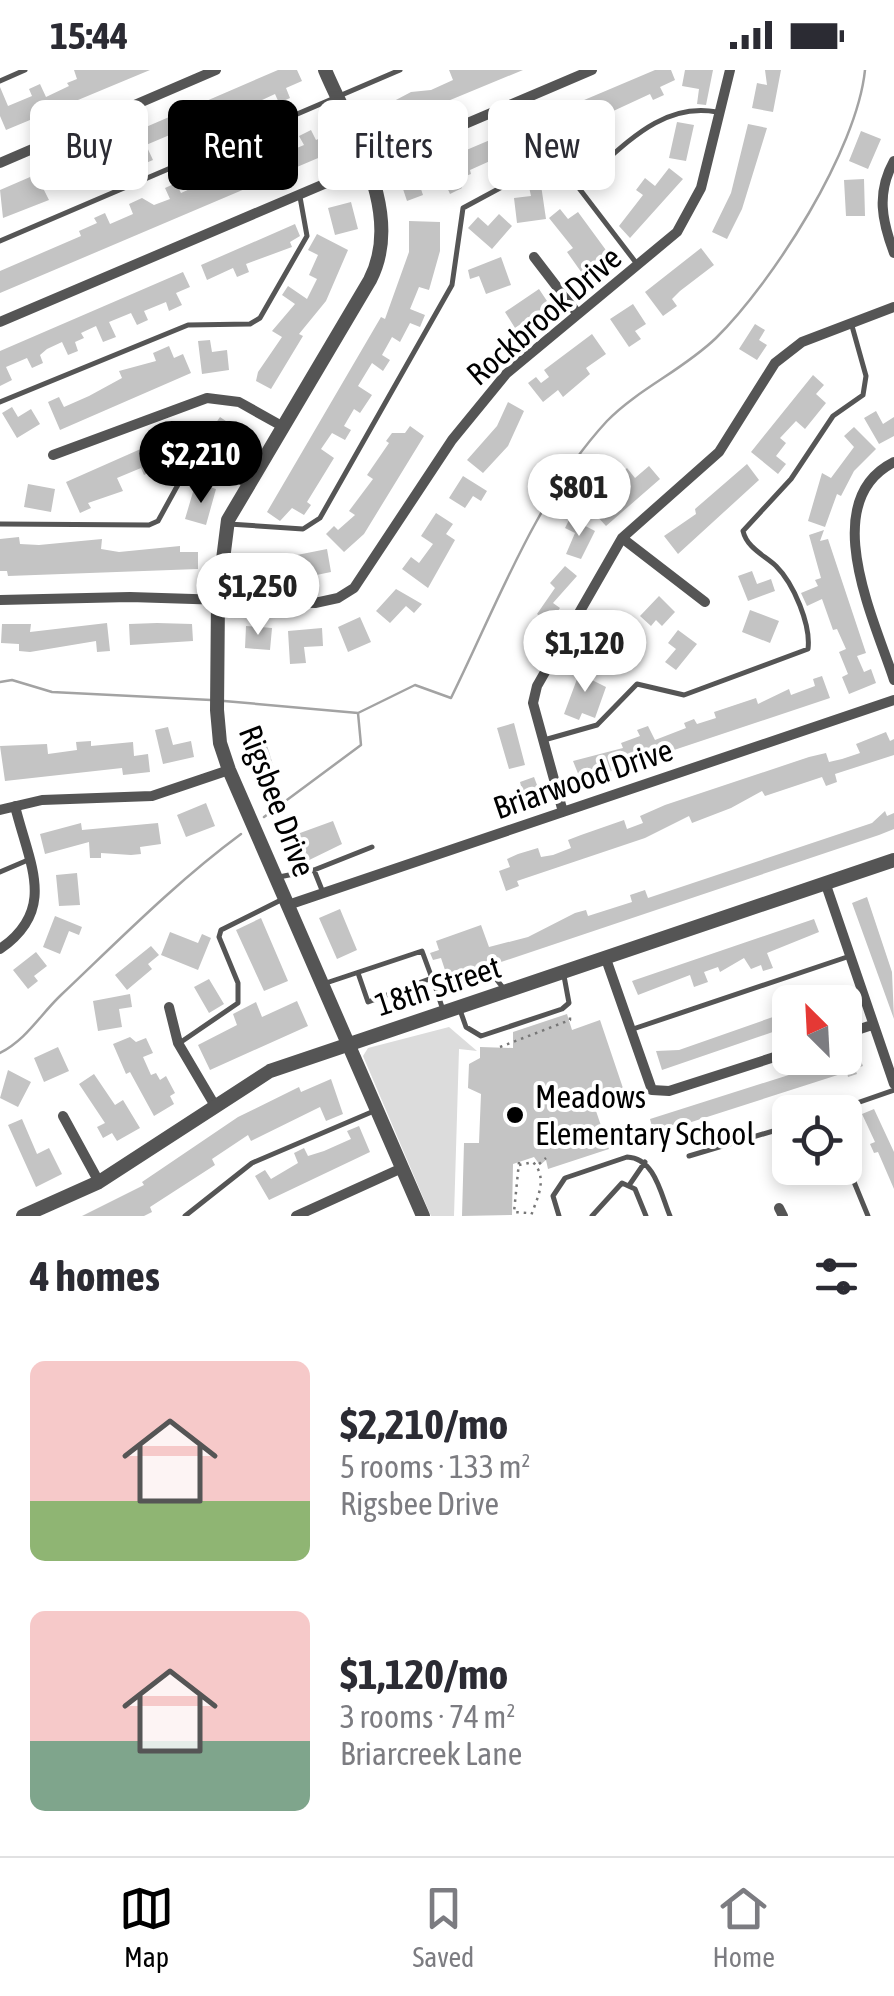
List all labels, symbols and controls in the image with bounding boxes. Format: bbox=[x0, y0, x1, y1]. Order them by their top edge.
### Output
text: 15:44 bbox=[50, 14, 128, 57]
chip: Buy bbox=[30, 100, 148, 190]
chip: Rent bbox=[168, 100, 298, 190]
chip: Filters bbox=[318, 100, 468, 190]
chip: New bbox=[488, 100, 615, 190]
street label: Rockbrook Drive bbox=[459, 239, 628, 393]
pin: $2,210 bbox=[120, 421, 282, 506]
text: $2,210 bbox=[161, 435, 241, 472]
pin: $801 bbox=[520, 454, 638, 539]
text: $801 bbox=[550, 468, 608, 505]
pin: $1,250 bbox=[177, 553, 339, 638]
text: $1,250 bbox=[218, 567, 298, 604]
pin: $1,120 bbox=[504, 610, 666, 695]
text: $1,120 bbox=[545, 624, 625, 661]
street label: Rigsbee Drive bbox=[232, 720, 323, 882]
street label: Briarwood Drive bbox=[488, 731, 677, 826]
street label: 18th Street bbox=[371, 948, 505, 1023]
north arrow bbox=[772, 985, 862, 1075]
map controls bbox=[772, 985, 862, 1185]
place label: Meadows Elementary School bbox=[535, 1078, 755, 1152]
button: locate bbox=[772, 1095, 862, 1185]
marker: Meadows Elementary School bbox=[504, 1104, 526, 1126]
icon: filters bbox=[809, 1249, 864, 1304]
text: 4 homes bbox=[30, 1252, 160, 1300]
text: $2,210/mo bbox=[340, 1400, 508, 1448]
icon: home bbox=[110, 1401, 230, 1521]
text: 5 rooms · 133 m² bbox=[340, 1448, 530, 1485]
text: Rigsbee Drive bbox=[340, 1485, 499, 1522]
text: $1,120/mo bbox=[340, 1650, 508, 1698]
icon: home bbox=[110, 1651, 230, 1771]
text: 3 rooms · 74 m² bbox=[340, 1698, 515, 1735]
text: Briarcreek Lane bbox=[340, 1735, 522, 1772]
tab: Map bbox=[119, 1881, 174, 1973]
tab: Saved bbox=[412, 1881, 474, 1973]
tab: Home bbox=[713, 1881, 775, 1973]

